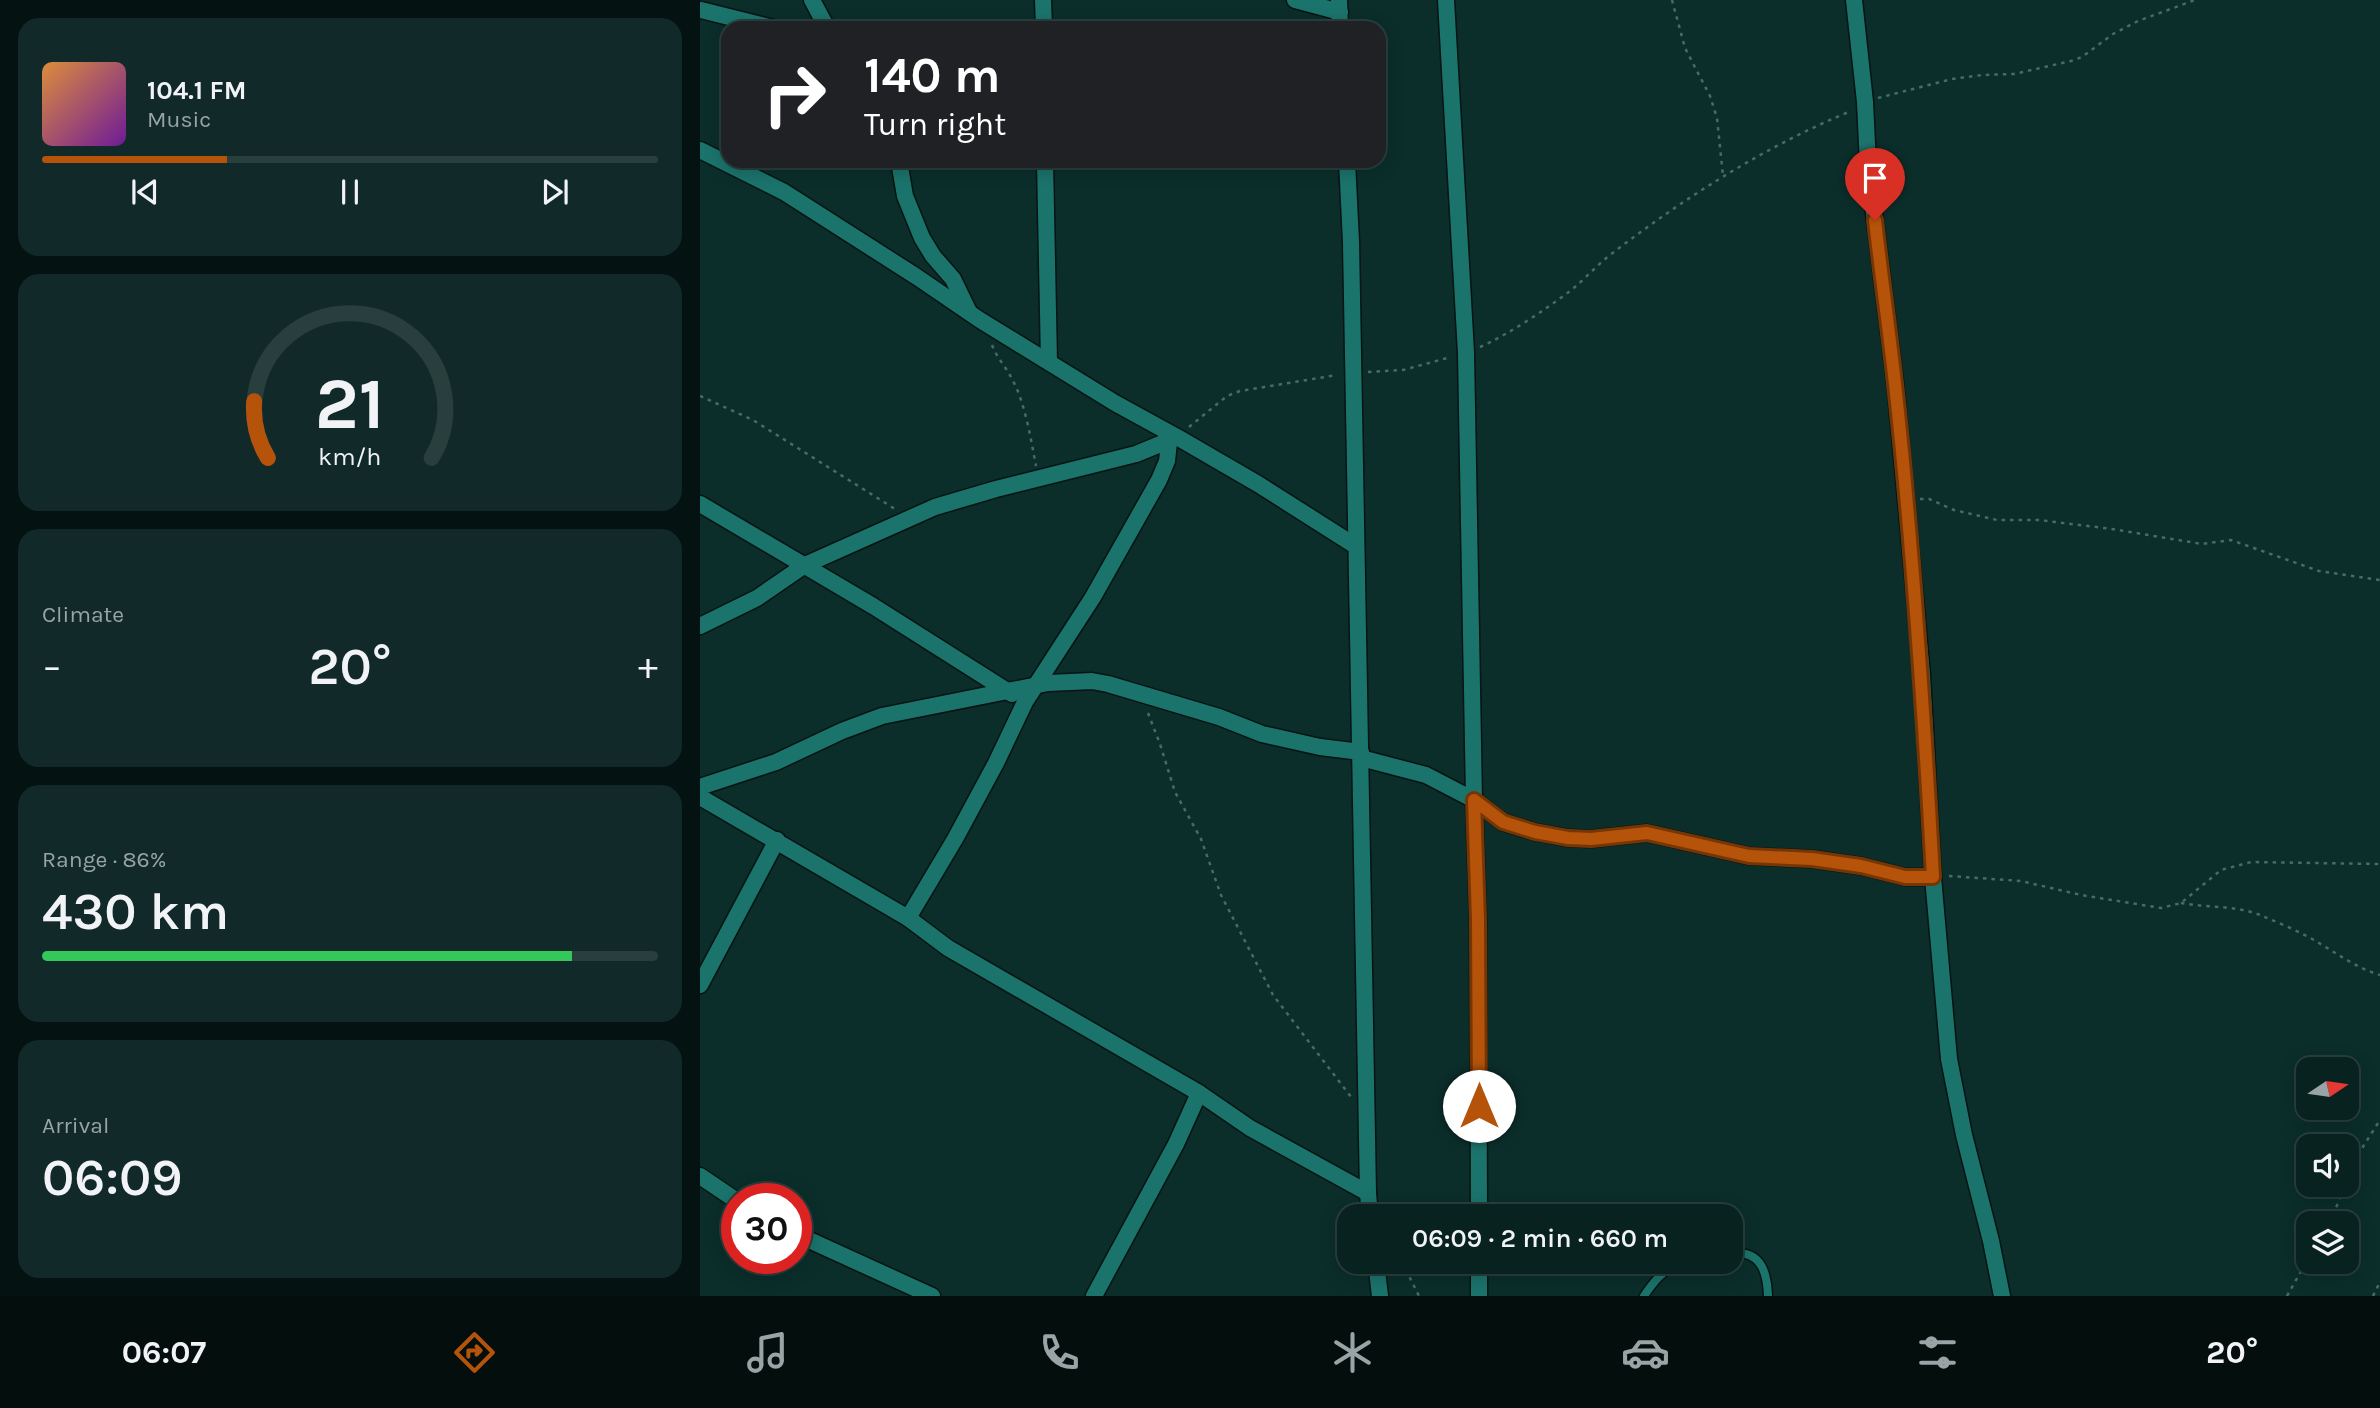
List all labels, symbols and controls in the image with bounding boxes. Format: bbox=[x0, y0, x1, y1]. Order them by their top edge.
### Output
text: 140 m bbox=[864, 47, 1001, 104]
icon: right bbox=[749, 49, 840, 140]
text: 104.1 FM bbox=[147, 75, 247, 106]
text: Music bbox=[147, 106, 211, 133]
text: Turn right bbox=[864, 106, 1006, 143]
pin bbox=[1845, 148, 1905, 220]
icon: arrive bbox=[1856, 159, 1894, 197]
icon: previous bbox=[126, 173, 164, 211]
icon: pause bbox=[331, 173, 369, 211]
icon: next bbox=[536, 173, 574, 211]
text: 21 bbox=[315, 362, 385, 447]
text: km/h bbox=[318, 442, 382, 471]
text: Climate bbox=[42, 601, 124, 628]
text: 20° bbox=[309, 636, 391, 697]
text: − bbox=[42, 644, 62, 689]
text: + bbox=[638, 644, 658, 689]
text: Range · 86% bbox=[42, 846, 166, 873]
text: 430 km bbox=[42, 881, 229, 942]
north arrow bbox=[2296, 1057, 2359, 1120]
map controls bbox=[2296, 1057, 2359, 1274]
position arrow bbox=[1442, 1069, 1516, 1143]
text: Arrival bbox=[42, 1112, 109, 1139]
button: sound bbox=[2296, 1134, 2359, 1197]
text: 06:09 bbox=[42, 1147, 183, 1208]
speed limit sign: 30 bbox=[721, 1183, 812, 1274]
button: layers bbox=[2296, 1211, 2359, 1274]
text: 06:09 · 2 min · 660 m bbox=[1412, 1223, 1668, 1254]
icon: directions bbox=[450, 1328, 499, 1377]
icon: music bbox=[743, 1328, 792, 1377]
icon: phone bbox=[1035, 1328, 1084, 1377]
icon: climate bbox=[1328, 1328, 1377, 1377]
icon: car bbox=[1621, 1328, 1670, 1377]
icon: filters bbox=[1913, 1328, 1962, 1377]
text: 06:07 bbox=[122, 1334, 206, 1371]
text: 20° bbox=[2206, 1334, 2258, 1371]

